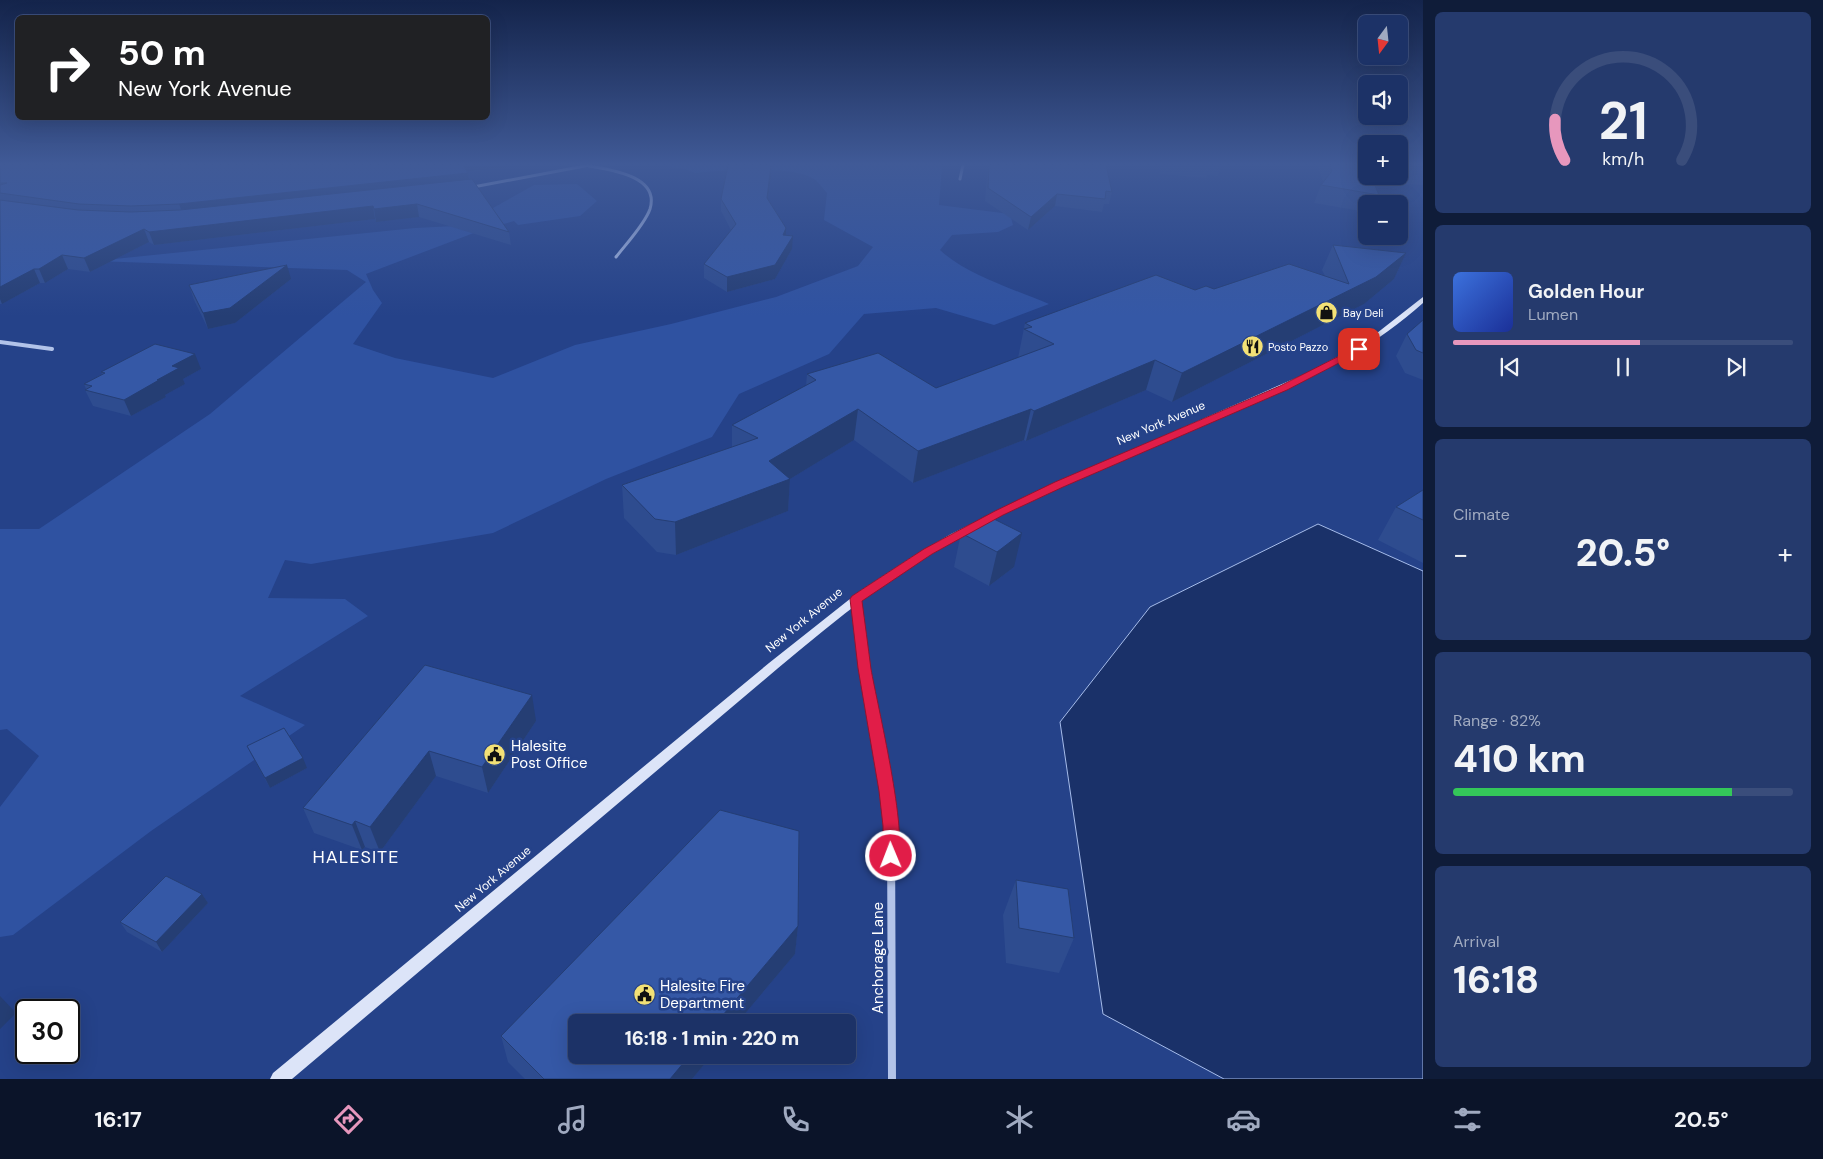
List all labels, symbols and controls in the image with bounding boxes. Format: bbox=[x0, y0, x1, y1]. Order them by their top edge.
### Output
north arrow bbox=[1358, 15, 1408, 65]
map controls bbox=[1358, 15, 1408, 245]
text: 50 m bbox=[118, 30, 206, 76]
icon: right bbox=[35, 35, 100, 100]
text: New York Avenue bbox=[118, 74, 292, 103]
button: sound bbox=[1358, 75, 1408, 125]
text: 21 bbox=[1599, 87, 1647, 155]
button: + bbox=[1358, 135, 1408, 185]
text: km/h bbox=[1602, 147, 1644, 171]
button: − bbox=[1358, 195, 1408, 245]
text: Golden Hour bbox=[1528, 279, 1644, 304]
shop icon: Bay Deli bbox=[1315, 301, 1339, 325]
text: Lumen bbox=[1528, 304, 1578, 325]
place label: Bay Deli bbox=[1343, 306, 1383, 320]
pin bbox=[1338, 328, 1380, 370]
restaurant icon: Posto Pazzo bbox=[1240, 335, 1264, 359]
icon: arrive bbox=[1345, 335, 1373, 363]
place label: Posto Pazzo bbox=[1268, 340, 1328, 354]
icon: previous bbox=[1496, 353, 1524, 381]
icon: pause bbox=[1609, 353, 1637, 381]
icon: next bbox=[1722, 353, 1750, 381]
street label: New York Avenue bbox=[1114, 397, 1208, 449]
text: Climate bbox=[1453, 504, 1510, 525]
text: 20.5° bbox=[1576, 528, 1670, 578]
text: − bbox=[1453, 536, 1468, 573]
text: + bbox=[1778, 536, 1793, 573]
street label: New York Avenue bbox=[762, 584, 846, 656]
text: Range · 82% bbox=[1453, 710, 1541, 731]
text: 410 km bbox=[1453, 734, 1586, 784]
place label: Halesite Post Office bbox=[511, 736, 588, 773]
public building icon: Halesite Post Office bbox=[483, 743, 507, 767]
position arrow bbox=[864, 829, 916, 881]
street label: New York Avenue bbox=[452, 842, 535, 916]
district label: HALESITE bbox=[313, 845, 399, 869]
street label: Anchorage Lane bbox=[868, 902, 888, 1014]
text: Arrival bbox=[1453, 931, 1500, 952]
text: 16:18 bbox=[1453, 955, 1539, 1005]
place label: Halesite Fire Department bbox=[660, 976, 745, 1013]
public building icon: Halesite Fire Department bbox=[632, 983, 656, 1007]
speed limit sign: 30 bbox=[15, 999, 80, 1064]
text: 16:18 · 1 min · 220 m bbox=[625, 1026, 799, 1051]
icon: directions bbox=[331, 1102, 366, 1137]
icon: music bbox=[555, 1102, 590, 1137]
icon: phone bbox=[778, 1102, 813, 1137]
icon: climate bbox=[1002, 1102, 1037, 1137]
icon: car bbox=[1226, 1102, 1261, 1137]
icon: filters bbox=[1450, 1102, 1485, 1137]
text: 16:17 bbox=[94, 1105, 142, 1134]
text: 20.5° bbox=[1674, 1105, 1728, 1134]

